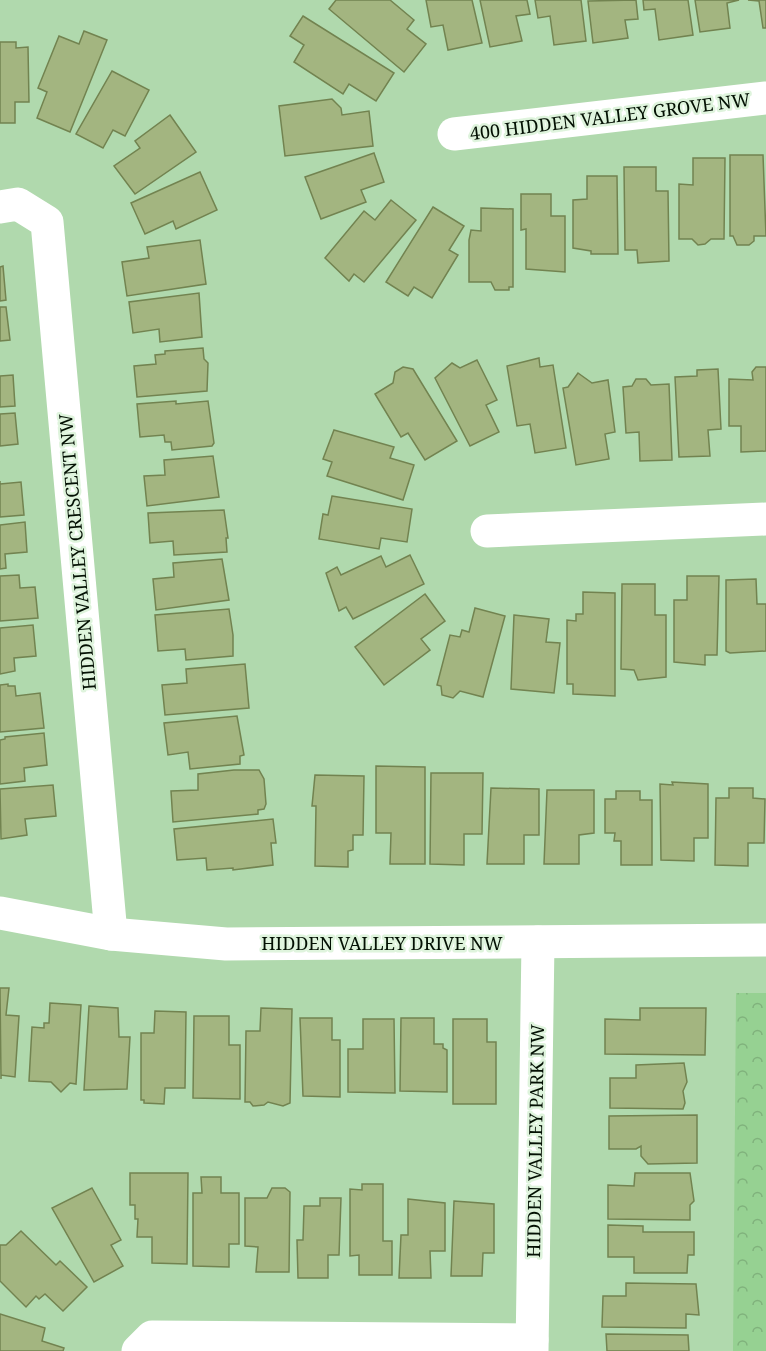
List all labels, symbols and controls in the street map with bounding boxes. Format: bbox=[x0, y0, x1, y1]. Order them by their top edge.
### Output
street label: 400 HIDDEN VALLEY GROVE NW bbox=[469, 87, 752, 145]
street label: HIDDEN VALLEY CRESCENT NW bbox=[53, 413, 101, 691]
street label: HIDDEN VALLEY DRIVE NW bbox=[261, 931, 503, 955]
street label: HIDDEN VALLEY PARK NW bbox=[521, 1024, 549, 1258]

